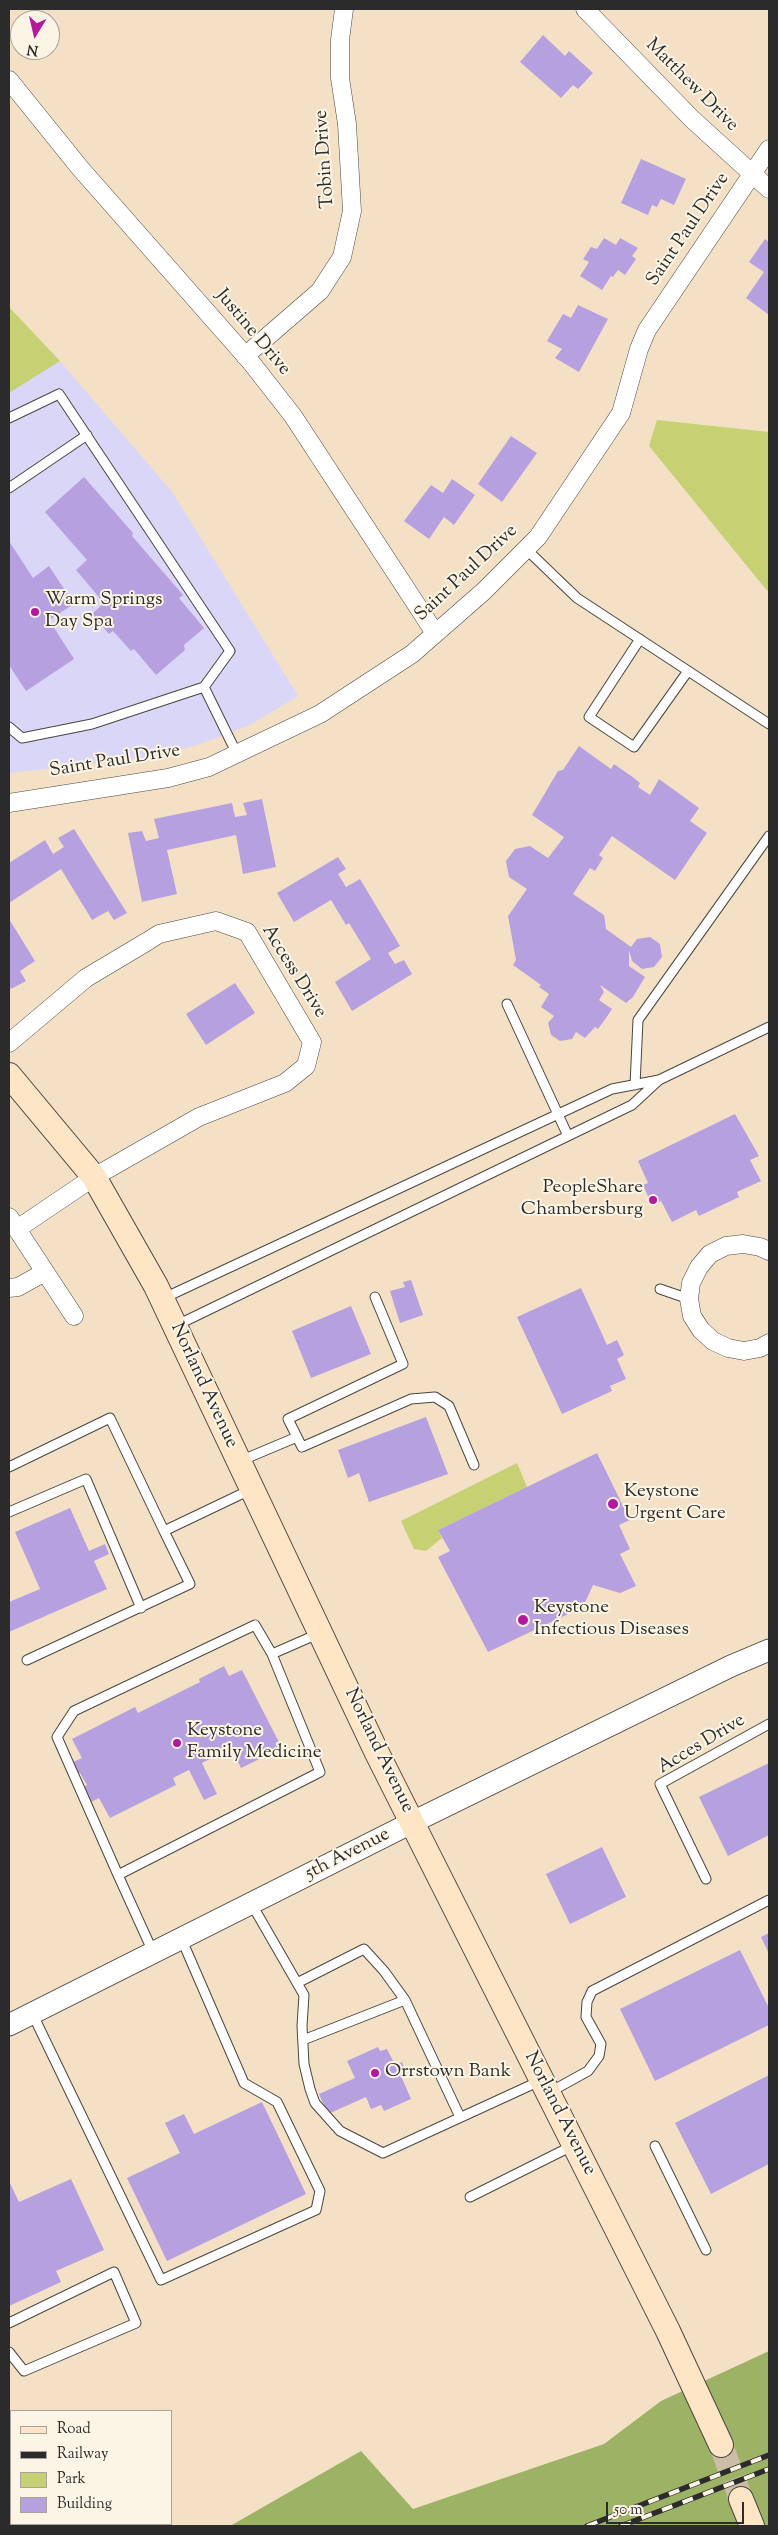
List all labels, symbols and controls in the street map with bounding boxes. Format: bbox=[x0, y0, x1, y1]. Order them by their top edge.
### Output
north arrow bbox=[10, 10, 60, 60]
street label: Matthew Drive bbox=[640, 35, 742, 137]
text: N bbox=[26, 38, 40, 60]
street label: Tobin Drive bbox=[311, 109, 341, 209]
street label: Saint Paul Drive bbox=[643, 169, 735, 291]
street label: Justine Drive bbox=[209, 285, 295, 381]
street label: Saint Paul Drive bbox=[411, 521, 523, 627]
place label: Warm Springs Day Spa bbox=[45, 590, 163, 634]
marker: Warm Springs Day Spa bbox=[29, 606, 41, 618]
street label: Saint Paul Drive bbox=[48, 740, 182, 784]
street label: Access Drive bbox=[255, 921, 331, 1023]
place label: PeopleShare Chambersburg bbox=[521, 1178, 643, 1222]
marker: PeopleShare Chambersburg bbox=[647, 1194, 659, 1206]
street label: Norland Avenue bbox=[164, 1320, 242, 1452]
place label: Keystone Urgent Care bbox=[624, 1482, 726, 1526]
marker: Keystone Urgent Care bbox=[606, 1497, 620, 1511]
place label: Keystone Infectious Diseases bbox=[534, 1598, 689, 1642]
marker: Keystone Infectious Diseases bbox=[516, 1613, 530, 1627]
street label: Norland Avenue bbox=[338, 1685, 418, 1817]
street label: Acces Drive bbox=[654, 1710, 750, 1780]
place label: Keystone Family Medicine bbox=[187, 1721, 322, 1765]
marker: Keystone Family Medicine bbox=[171, 1737, 183, 1749]
street label: 5th Avenue bbox=[302, 1824, 394, 1886]
street label: Norland Avenue bbox=[518, 2048, 600, 2180]
place label: Orrstown Bank bbox=[385, 2062, 511, 2084]
marker: Orrstown Bank bbox=[369, 2067, 381, 2079]
legend bbox=[10, 2410, 172, 2525]
text: Road bbox=[57, 2419, 91, 2440]
text: Railway bbox=[57, 2444, 108, 2465]
text: Park bbox=[57, 2469, 86, 2490]
scale bar bbox=[608, 2492, 746, 2524]
text: Building bbox=[57, 2494, 112, 2515]
text: 50 m bbox=[614, 2500, 643, 2521]

